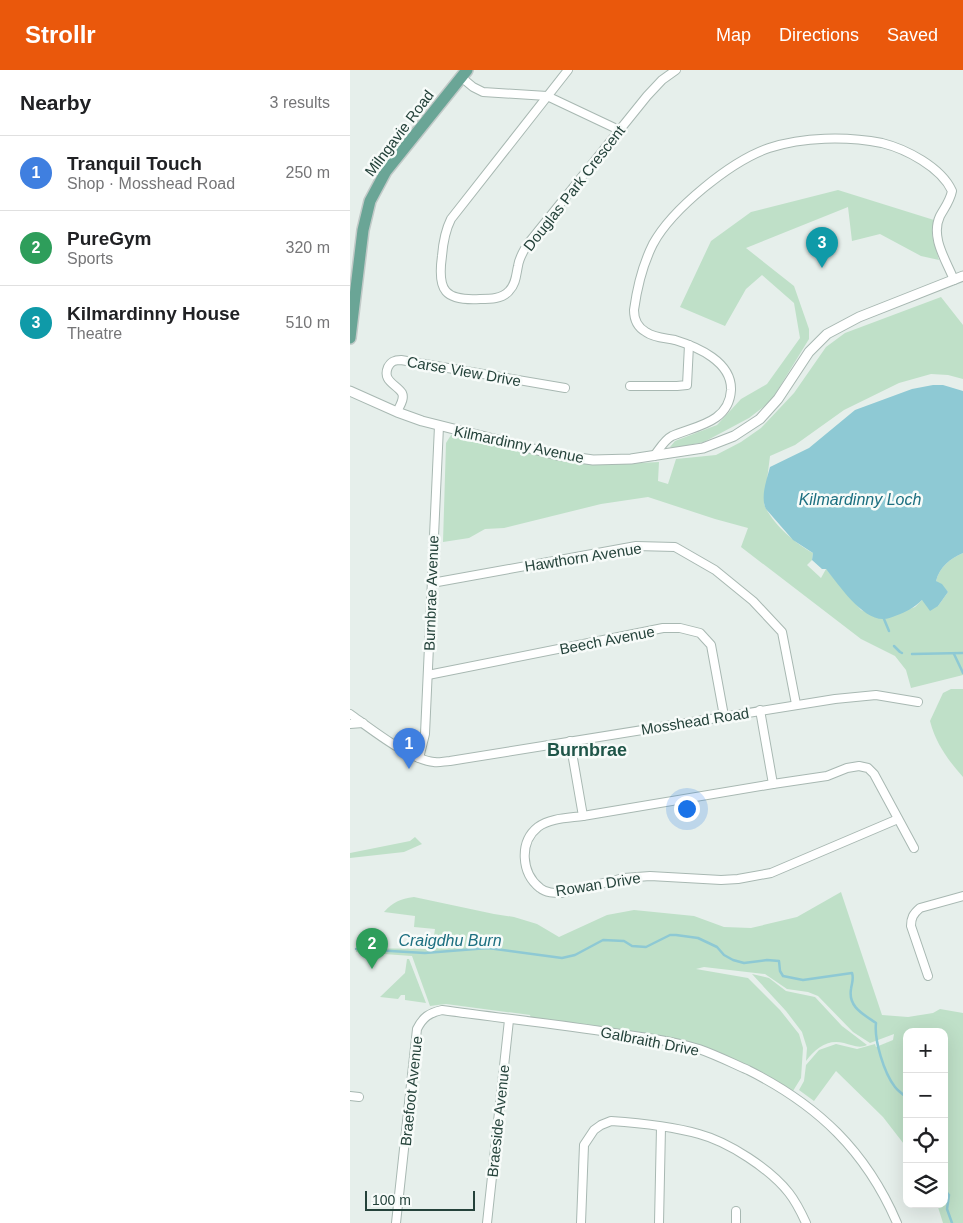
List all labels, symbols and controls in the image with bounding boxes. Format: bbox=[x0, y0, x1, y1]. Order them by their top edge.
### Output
text: Strollr bbox=[25, 21, 96, 48]
text: Map bbox=[716, 25, 751, 45]
text: Directions bbox=[779, 25, 859, 45]
text: Saved bbox=[887, 25, 938, 45]
street label: Milngavie Road bbox=[361, 87, 437, 179]
text: Nearby bbox=[20, 91, 91, 114]
text: 3 results bbox=[270, 94, 330, 111]
street label: Douglas Park Crescent bbox=[520, 121, 629, 254]
text: Tranquil Touch bbox=[67, 153, 202, 174]
text: 1 bbox=[32, 164, 40, 181]
text: 250 m bbox=[286, 164, 330, 181]
text: Shop · Mosshead Road bbox=[67, 175, 235, 192]
pin: 3 bbox=[806, 227, 838, 268]
text: PureGym bbox=[67, 228, 151, 249]
text: 2 bbox=[32, 239, 40, 256]
text: 320 m bbox=[286, 239, 330, 256]
text: Sports bbox=[67, 250, 113, 267]
text: Kilmardinny House bbox=[67, 303, 240, 324]
text: 3 bbox=[32, 314, 40, 331]
text: 510 m bbox=[286, 314, 330, 331]
text: Theatre bbox=[67, 325, 122, 342]
street label: Carse View Drive bbox=[406, 353, 522, 389]
street label: Kilmardinny Avenue bbox=[453, 422, 585, 466]
water label: Kilmardinny Loch bbox=[799, 491, 921, 508]
street label: Burnbrae Avenue bbox=[420, 535, 442, 651]
street label: Hawthorn Avenue bbox=[523, 539, 643, 575]
street label: Beech Avenue bbox=[558, 622, 656, 658]
street label: Mosshead Road bbox=[640, 704, 750, 738]
pin: 1 bbox=[393, 728, 425, 769]
district label: Burnbrae bbox=[547, 740, 627, 760]
your location bbox=[674, 796, 700, 822]
street label: Rowan Drive bbox=[554, 869, 642, 899]
pin: 2 bbox=[356, 928, 388, 969]
water label: Craigdhu Burn bbox=[398, 932, 502, 949]
street label: Galbraith Drive bbox=[599, 1023, 701, 1059]
map controls bbox=[903, 1028, 948, 1208]
button: + bbox=[903, 1028, 948, 1073]
street label: Braefoot Avenue bbox=[397, 1035, 425, 1147]
street label: Braeside Avenue bbox=[484, 1064, 512, 1178]
button: − bbox=[903, 1073, 948, 1118]
button: locate bbox=[903, 1118, 948, 1163]
button: layers bbox=[903, 1163, 948, 1208]
scale bar bbox=[365, 1188, 475, 1211]
text: 100 m bbox=[372, 1192, 411, 1208]

